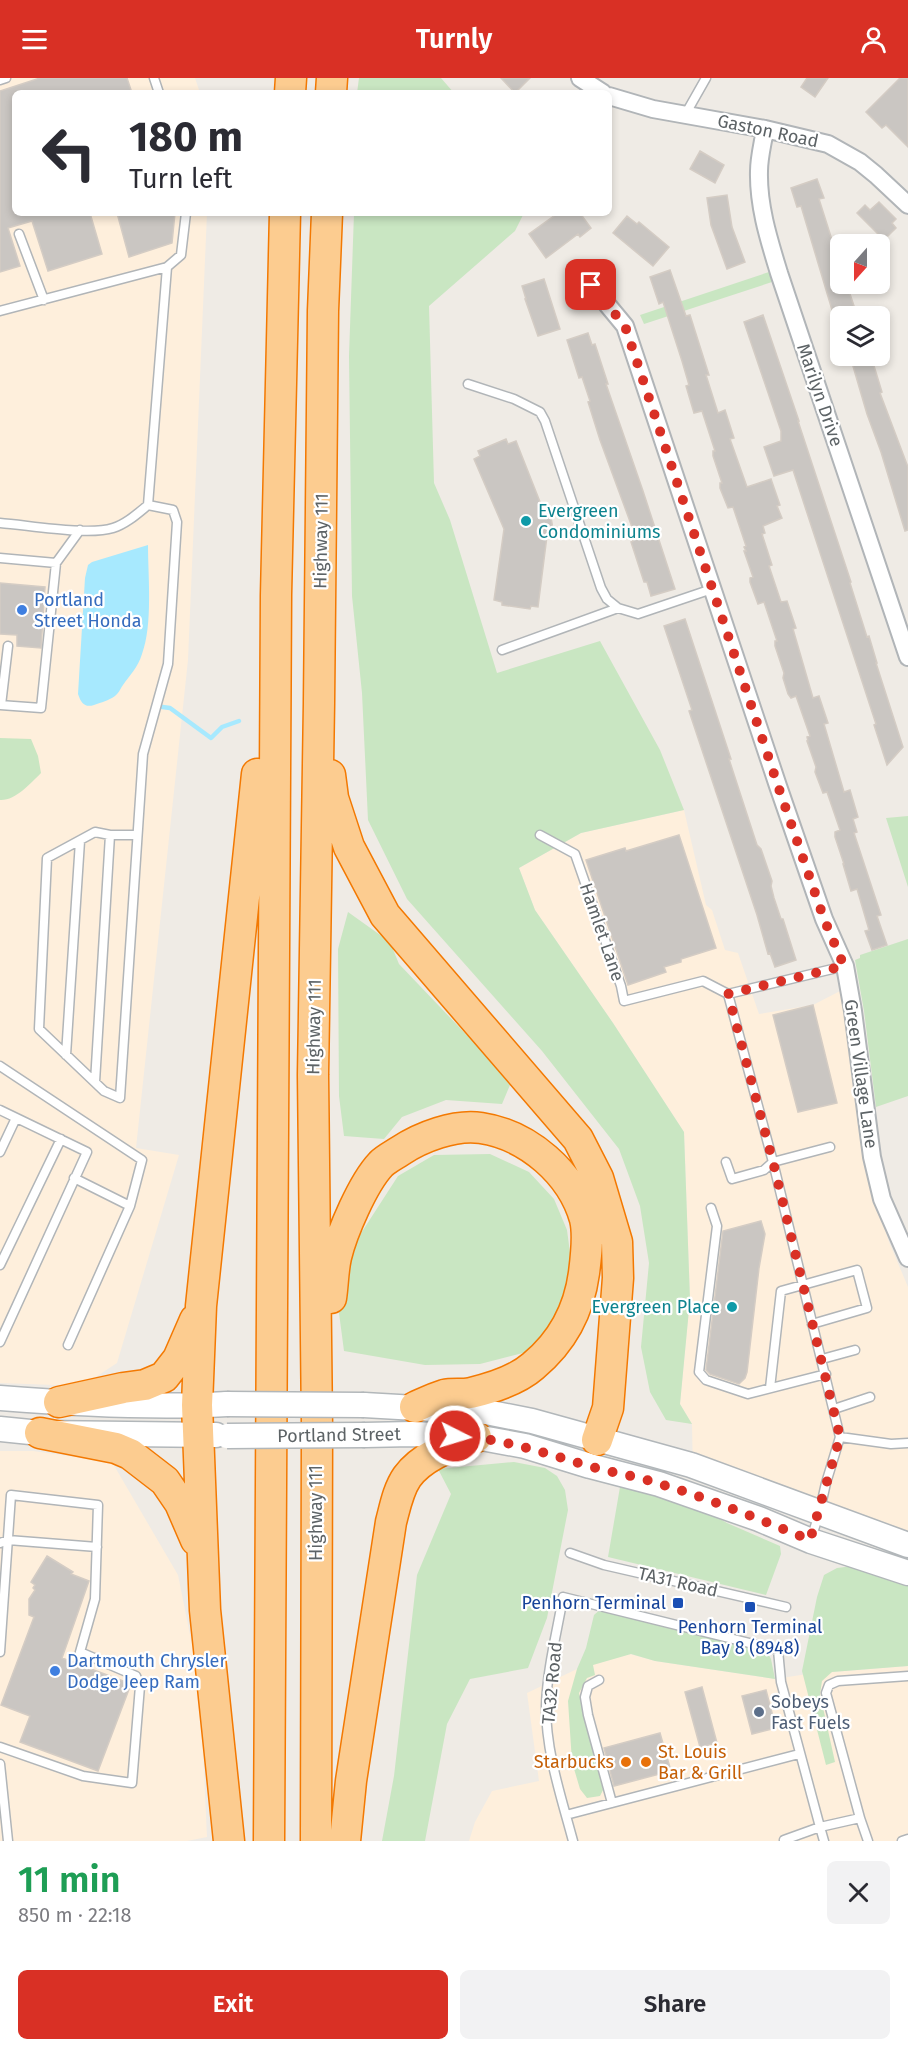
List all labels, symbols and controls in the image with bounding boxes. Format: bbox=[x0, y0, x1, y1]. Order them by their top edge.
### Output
icon: menu bbox=[18, 23, 51, 56]
text: Turnly bbox=[416, 23, 492, 55]
icon: person bbox=[857, 23, 890, 56]
street label: Gaston Road bbox=[715, 110, 821, 152]
text: 180 m bbox=[129, 112, 243, 162]
icon: left bbox=[30, 114, 108, 192]
text: Turn left bbox=[129, 163, 232, 195]
north arrow bbox=[830, 234, 890, 294]
map controls bbox=[830, 234, 890, 366]
pin bbox=[565, 259, 616, 310]
icon: arrive bbox=[574, 268, 607, 301]
button: layers bbox=[830, 306, 890, 366]
street label: Marilyn Drive bbox=[792, 341, 848, 449]
street label: Highway 111 bbox=[309, 493, 333, 589]
place label: Evergreen Condominiums bbox=[538, 500, 661, 543]
marker: Evergreen Condominiums bbox=[519, 514, 533, 528]
place label: Portland Street Honda bbox=[34, 589, 141, 632]
marker: Portland Street Honda bbox=[15, 603, 29, 617]
street label: Hamlet Lane bbox=[575, 880, 629, 984]
street label: Highway 111 bbox=[302, 979, 326, 1075]
street label: Green Village Lane bbox=[840, 998, 882, 1150]
place label: Evergreen Place bbox=[591, 1296, 720, 1318]
marker: Evergreen Place bbox=[725, 1300, 739, 1314]
position arrow bbox=[423, 1404, 487, 1468]
street label: Portland Street bbox=[277, 1423, 401, 1447]
street label: Highway 111 bbox=[305, 1465, 327, 1561]
street label: TA31 Road bbox=[636, 1562, 720, 1602]
place label: Penhorn Terminal bbox=[521, 1592, 666, 1614]
marker: Penhorn Terminal bbox=[671, 1596, 685, 1610]
marker: Penhorn Terminal Bay 8 (8948) bbox=[743, 1600, 757, 1614]
place label: Penhorn Terminal Bay 8 (8948) bbox=[678, 1616, 822, 1659]
street label: TA32 Road bbox=[537, 1641, 567, 1725]
place label: Dartmouth Chrysler Dodge Jeep Ram bbox=[67, 1650, 226, 1693]
marker: Dartmouth Chrysler Dodge Jeep Ram bbox=[48, 1664, 62, 1678]
place label: Sobeys Fast Fuels bbox=[771, 1691, 850, 1734]
marker: Sobeys Fast Fuels bbox=[752, 1705, 766, 1719]
place label: St. Louis Bar & Grill bbox=[658, 1741, 742, 1784]
place label: Starbucks bbox=[534, 1751, 614, 1773]
marker: Starbucks bbox=[619, 1755, 633, 1769]
marker: St. Louis Bar & Grill bbox=[639, 1755, 653, 1769]
text: 11 min bbox=[18, 1858, 121, 1902]
button: close bbox=[827, 1861, 890, 1924]
text: 850 m · 22:18 bbox=[18, 1903, 132, 1927]
button: Exit bbox=[18, 1970, 448, 2039]
button: Share bbox=[460, 1970, 890, 2039]

